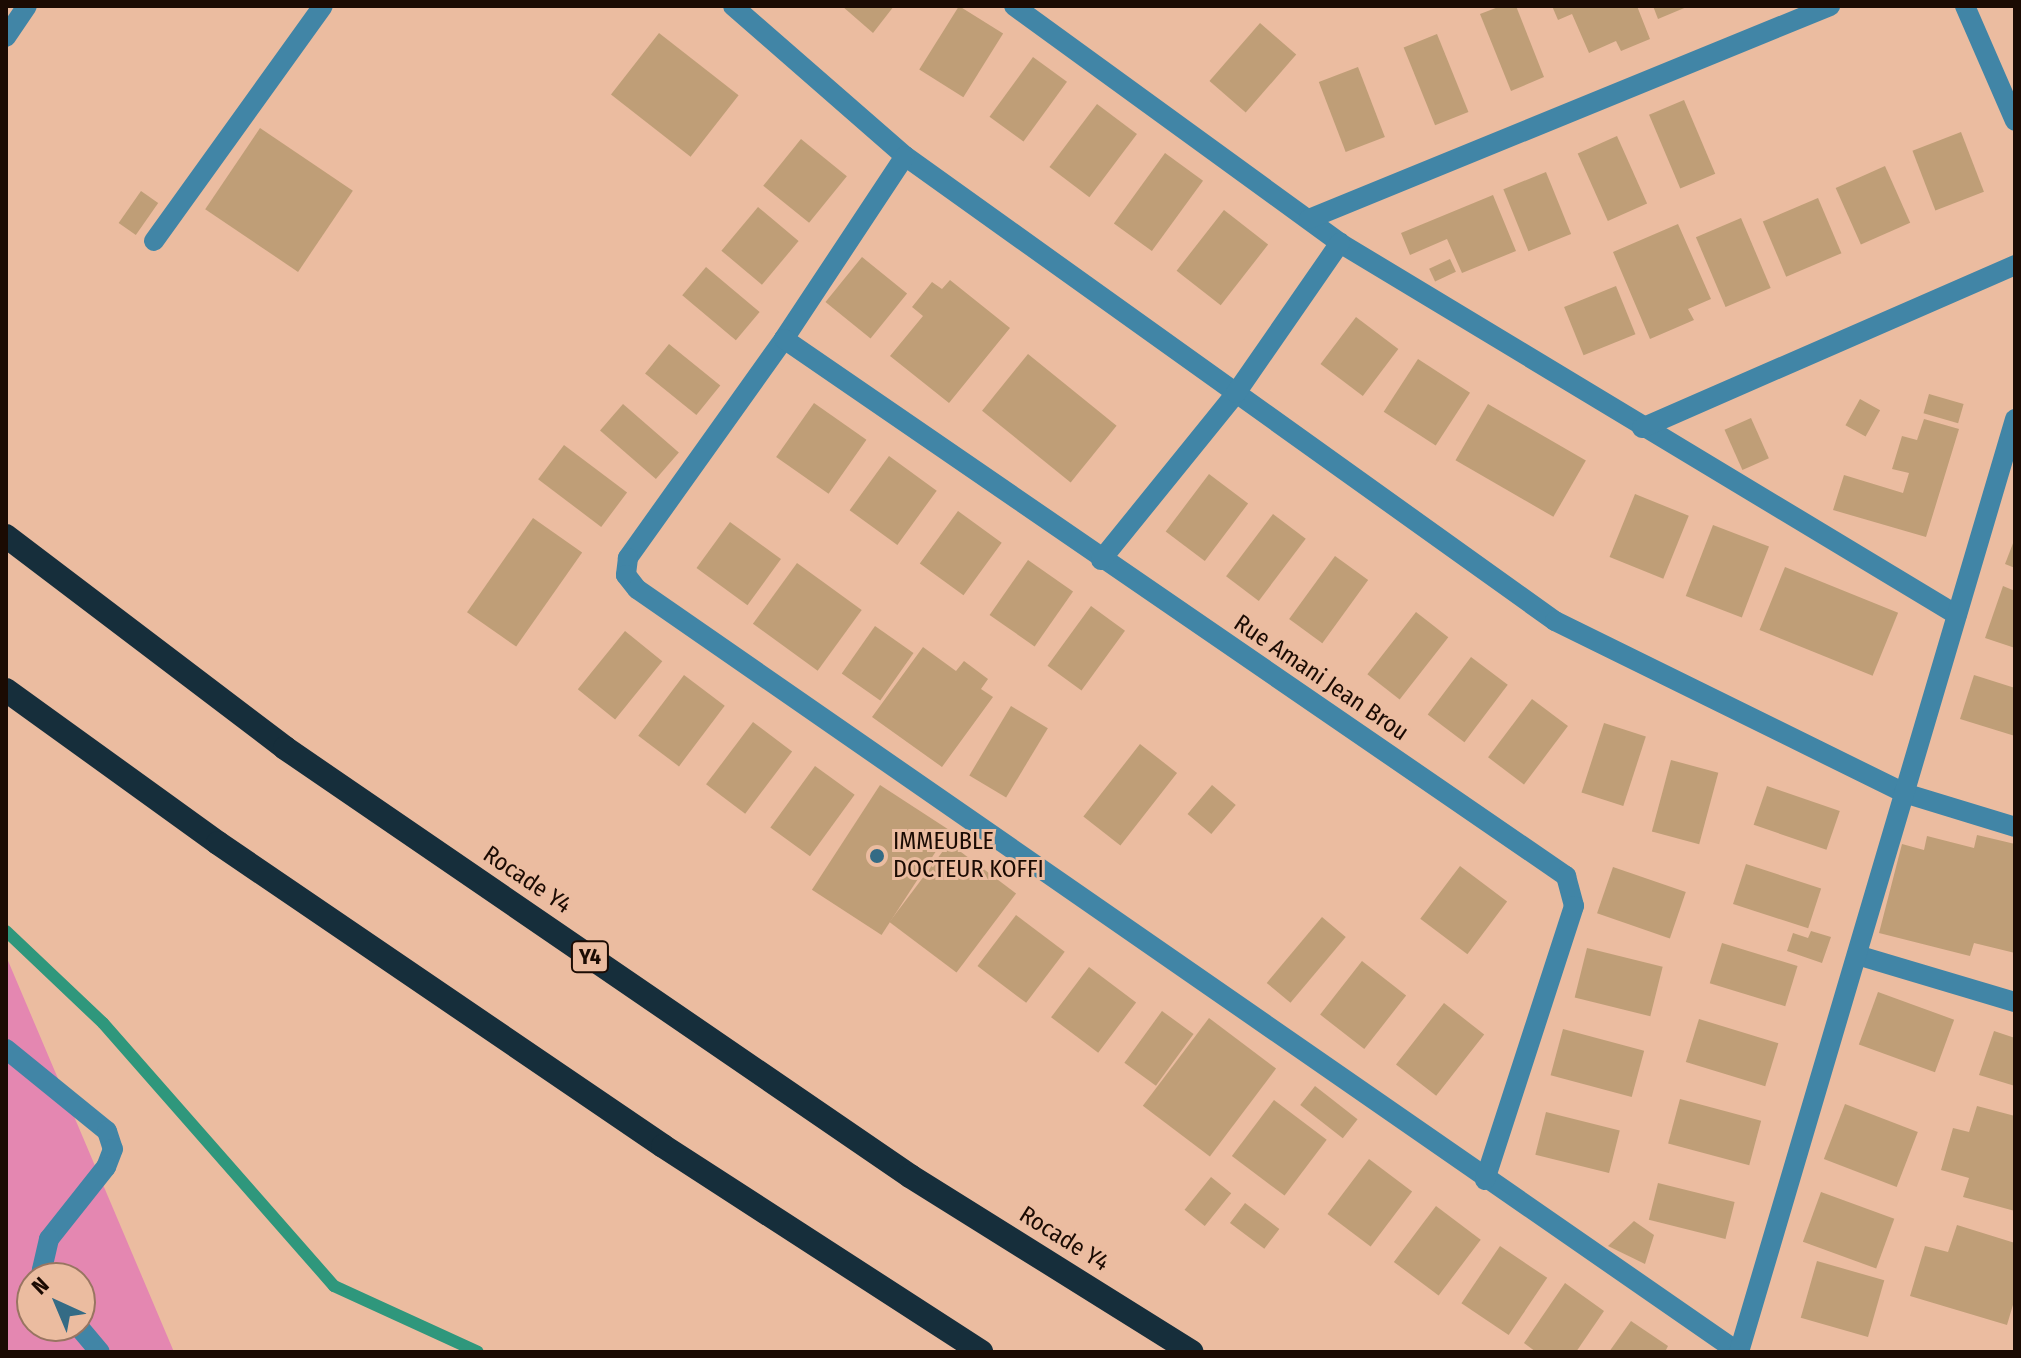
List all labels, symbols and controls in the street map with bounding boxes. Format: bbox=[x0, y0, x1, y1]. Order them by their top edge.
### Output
street label: Rue Amani Jean Brou bbox=[1228, 609, 1414, 747]
place label: IMMEUBLE DOCTEUR KOFFI bbox=[893, 828, 1044, 884]
street label: Rocade Y4 bbox=[478, 840, 576, 920]
marker: IMMEUBLE DOCTEUR KOFFI bbox=[868, 847, 886, 865]
road number: Y4 bbox=[570, 939, 610, 975]
street label: Rocade Y4 bbox=[1014, 1200, 1114, 1278]
north arrow bbox=[16, 1262, 96, 1342]
text: N bbox=[26, 1272, 54, 1300]

